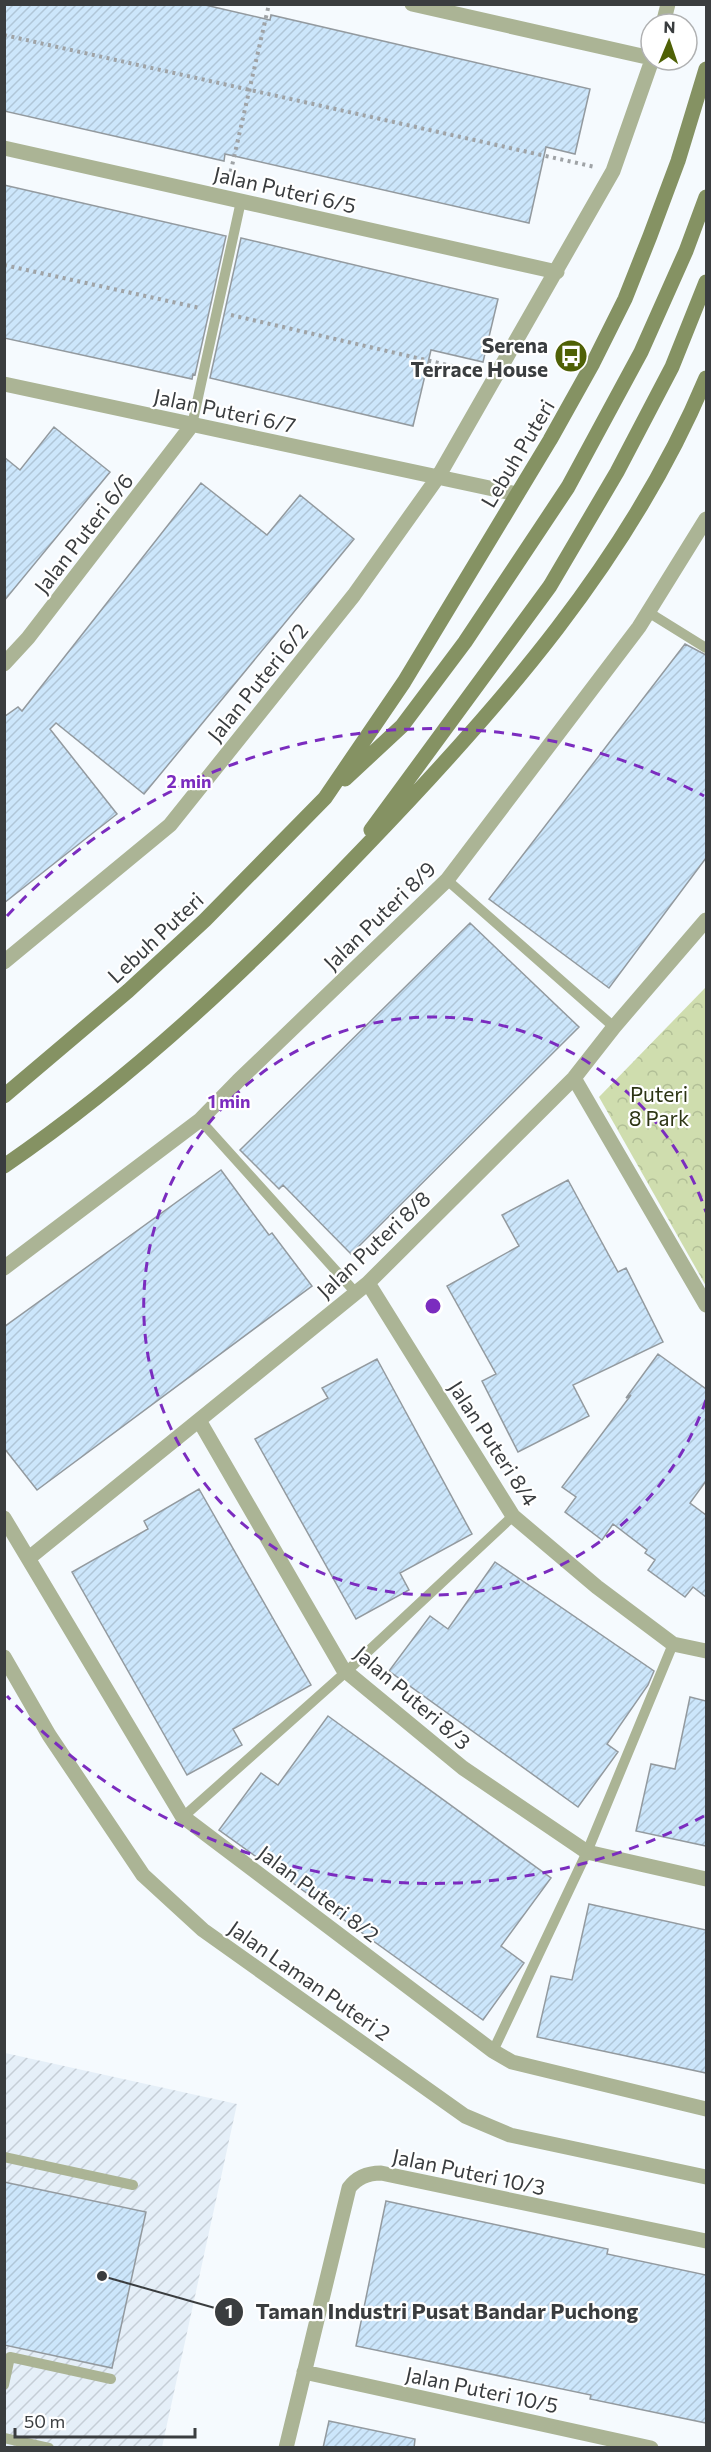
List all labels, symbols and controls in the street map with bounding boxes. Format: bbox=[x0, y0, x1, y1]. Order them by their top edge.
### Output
north arrow bbox=[639, 12, 699, 72]
text: N bbox=[663, 17, 676, 36]
street label: Jalan Puteri 6/5 bbox=[211, 160, 359, 218]
place label: Serena Terrace House bbox=[410, 332, 548, 381]
bus stop icon: Serena Terrace House bbox=[553, 338, 589, 374]
street label: Jalan Puteri 6/7 bbox=[152, 383, 298, 437]
street label: Lebuh Puteri bbox=[475, 394, 559, 512]
street label: Jalan Puteri 6/6 bbox=[28, 468, 138, 598]
street label: Jalan Puteri 6/2 bbox=[202, 618, 312, 746]
text: 2 min bbox=[167, 770, 211, 792]
street label: Jalan Puteri 8/9 bbox=[318, 855, 440, 975]
street label: Lebuh Puteri bbox=[102, 886, 208, 988]
park label: Puteri 8 Park bbox=[629, 1081, 689, 1130]
text: 1 min bbox=[208, 1090, 250, 1112]
street label: Jalan Puteri 8/8 bbox=[311, 1185, 435, 1303]
centre of rings bbox=[423, 1296, 443, 1316]
street label: Jalan Puteri 8/4 bbox=[444, 1376, 544, 1511]
street label: Jalan Puteri 8/3 bbox=[350, 1640, 476, 1754]
street label: Jalan Puteri 8/2 bbox=[254, 1839, 384, 1947]
street label: Jalan Laman Puteri 2 bbox=[224, 1915, 396, 2045]
street label: Jalan Puteri 10/3 bbox=[390, 2143, 548, 2199]
callout: Taman Industri Pusat Bandar Puchong bbox=[214, 2292, 651, 2332]
text: Taman Industri Pusat Bandar Puchong bbox=[256, 2297, 638, 2324]
text: 1 bbox=[225, 2300, 233, 2322]
street label: Jalan Puteri 10/5 bbox=[403, 2361, 561, 2417]
scale bar bbox=[15, 2401, 195, 2439]
text: 50 m bbox=[24, 2410, 65, 2432]

